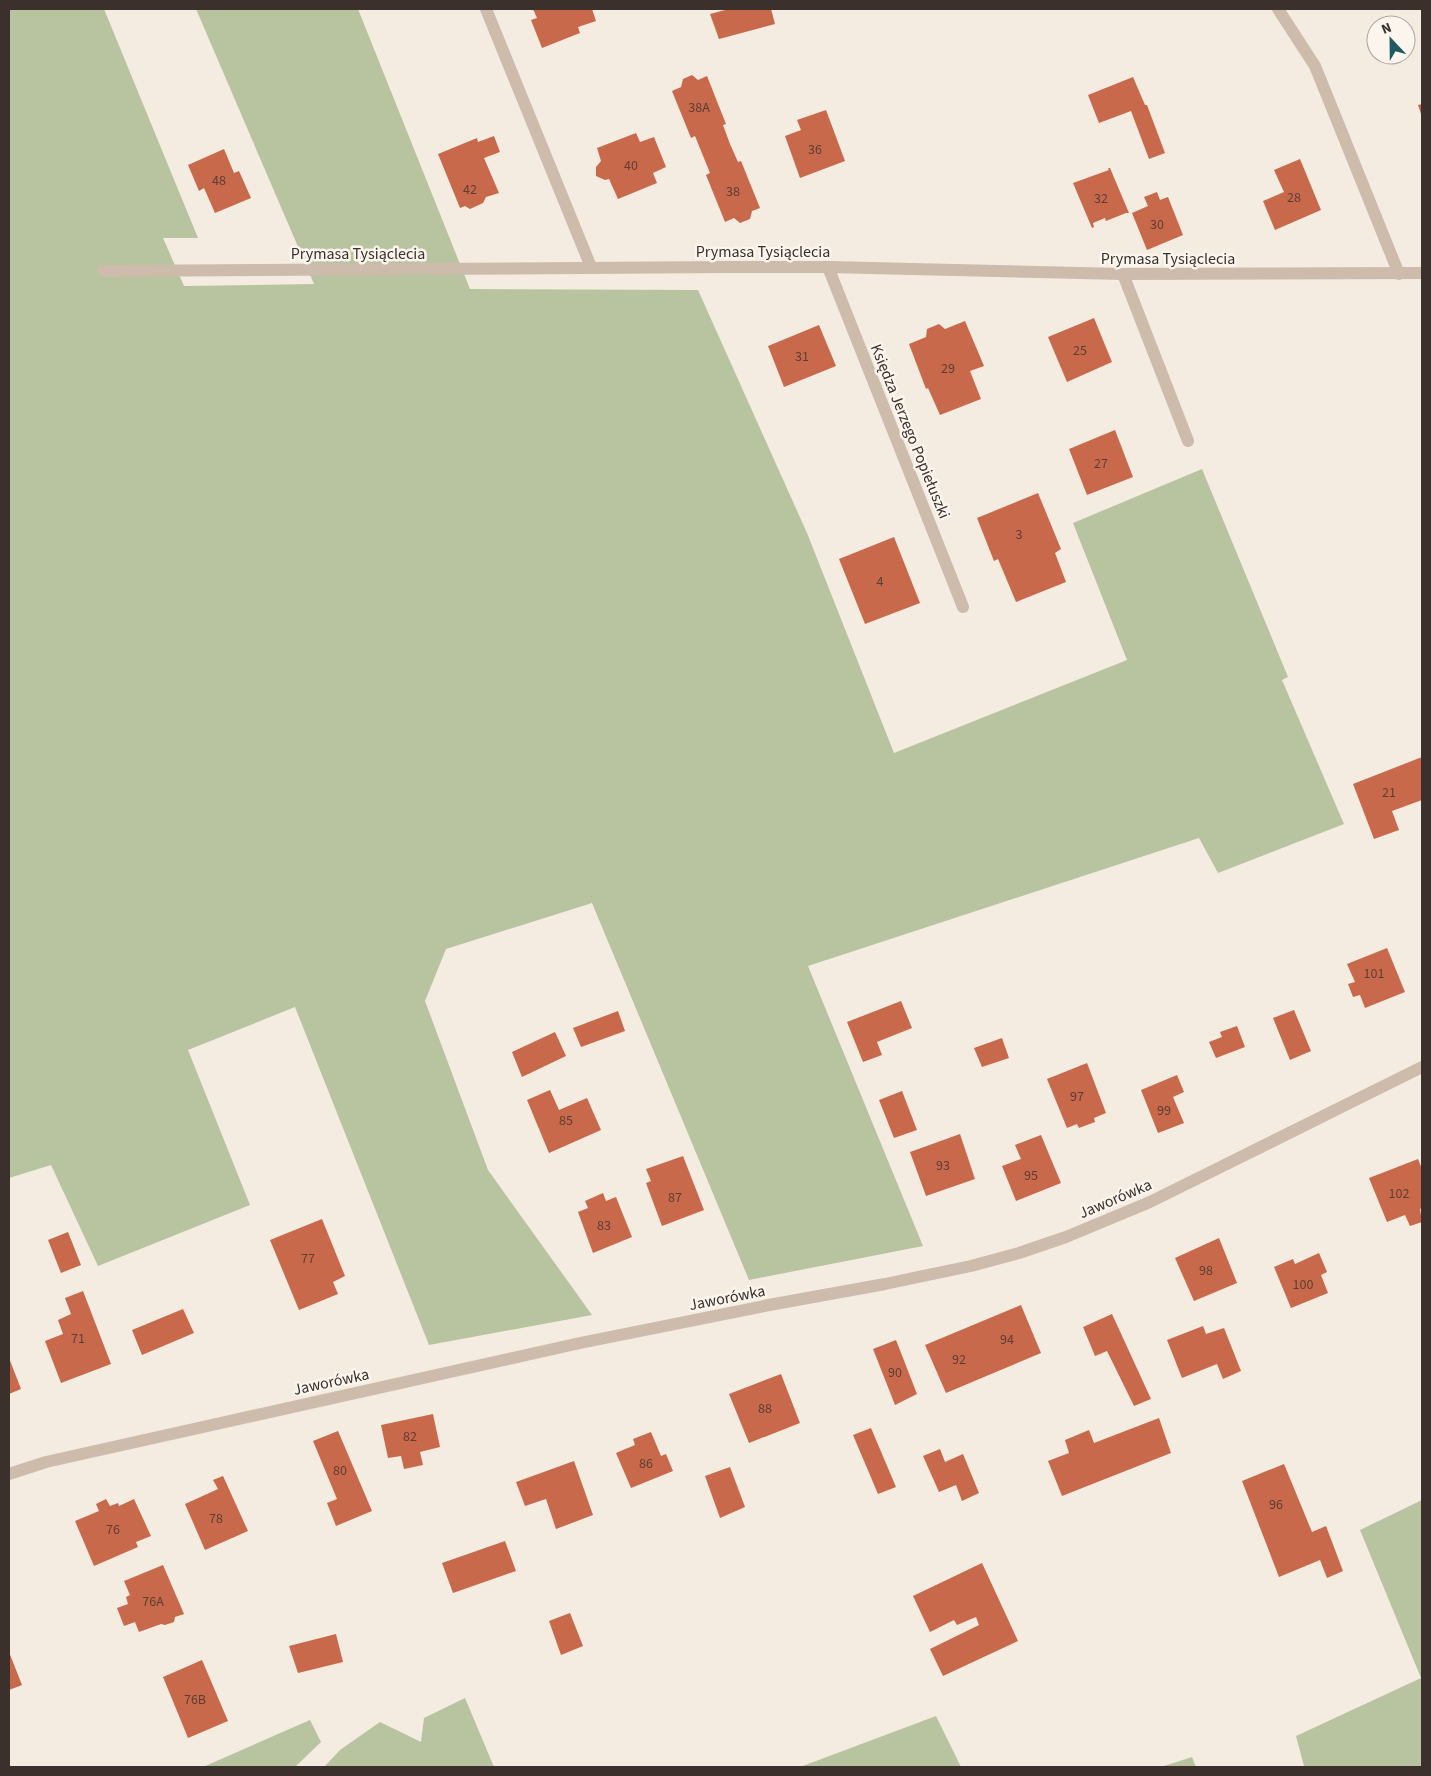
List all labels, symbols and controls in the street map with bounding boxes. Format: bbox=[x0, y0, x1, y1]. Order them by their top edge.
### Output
north arrow bbox=[1366, 15, 1416, 65]
text: N bbox=[1378, 18, 1395, 40]
house number: 38A bbox=[688, 98, 710, 118]
house number: 36 bbox=[808, 140, 822, 160]
house number: 40 bbox=[624, 156, 638, 176]
house number: 48 bbox=[212, 171, 226, 191]
house number: 42 bbox=[463, 180, 477, 200]
house number: 38 bbox=[726, 182, 740, 202]
house number: 28 bbox=[1287, 188, 1301, 208]
house number: 32 bbox=[1094, 189, 1108, 209]
house number: 30 bbox=[1150, 215, 1164, 235]
street label: Prymasa Tysiąclecia bbox=[696, 241, 830, 263]
street label: Prymasa Tysiąclecia bbox=[291, 243, 425, 265]
street label: Prymasa Tysiąclecia bbox=[1101, 248, 1235, 270]
street label: Księdza Jerzego Popiełuszki bbox=[865, 341, 955, 522]
house number: 25 bbox=[1073, 341, 1087, 361]
house number: 31 bbox=[795, 347, 809, 367]
house number: 29 bbox=[941, 359, 955, 379]
house number: 27 bbox=[1094, 454, 1108, 474]
house number: 3 bbox=[1016, 525, 1023, 545]
house number: 4 bbox=[877, 572, 884, 592]
house number: 21 bbox=[1382, 783, 1396, 803]
house number: 101 bbox=[1364, 964, 1384, 984]
house number: 97 bbox=[1070, 1087, 1084, 1107]
house number: 99 bbox=[1157, 1101, 1171, 1121]
house number: 85 bbox=[559, 1111, 573, 1131]
house number: 93 bbox=[936, 1156, 950, 1176]
house number: 95 bbox=[1024, 1166, 1038, 1186]
street label: Jaworówka bbox=[1076, 1174, 1155, 1224]
house number: 102 bbox=[1389, 1184, 1409, 1204]
house number: 87 bbox=[668, 1188, 682, 1208]
house number: 83 bbox=[597, 1216, 611, 1236]
house number: 77 bbox=[301, 1249, 315, 1269]
house number: 98 bbox=[1199, 1261, 1213, 1281]
house number: 100 bbox=[1293, 1275, 1313, 1295]
street label: Jaworówka bbox=[687, 1280, 767, 1316]
house number: 71 bbox=[71, 1329, 85, 1349]
house number: 94 bbox=[1000, 1330, 1014, 1350]
house number: 92 bbox=[952, 1350, 966, 1370]
street label: Jaworówka bbox=[291, 1363, 371, 1401]
house number: 90 bbox=[888, 1363, 902, 1383]
house number: 88 bbox=[758, 1399, 772, 1419]
house number: 82 bbox=[403, 1427, 417, 1447]
house number: 86 bbox=[639, 1454, 653, 1474]
house number: 80 bbox=[333, 1461, 347, 1481]
house number: 96 bbox=[1269, 1495, 1283, 1515]
house number: 78 bbox=[209, 1509, 223, 1529]
house number: 76 bbox=[106, 1520, 120, 1540]
house number: 76A bbox=[142, 1592, 164, 1612]
house number: 76B bbox=[184, 1690, 206, 1710]

